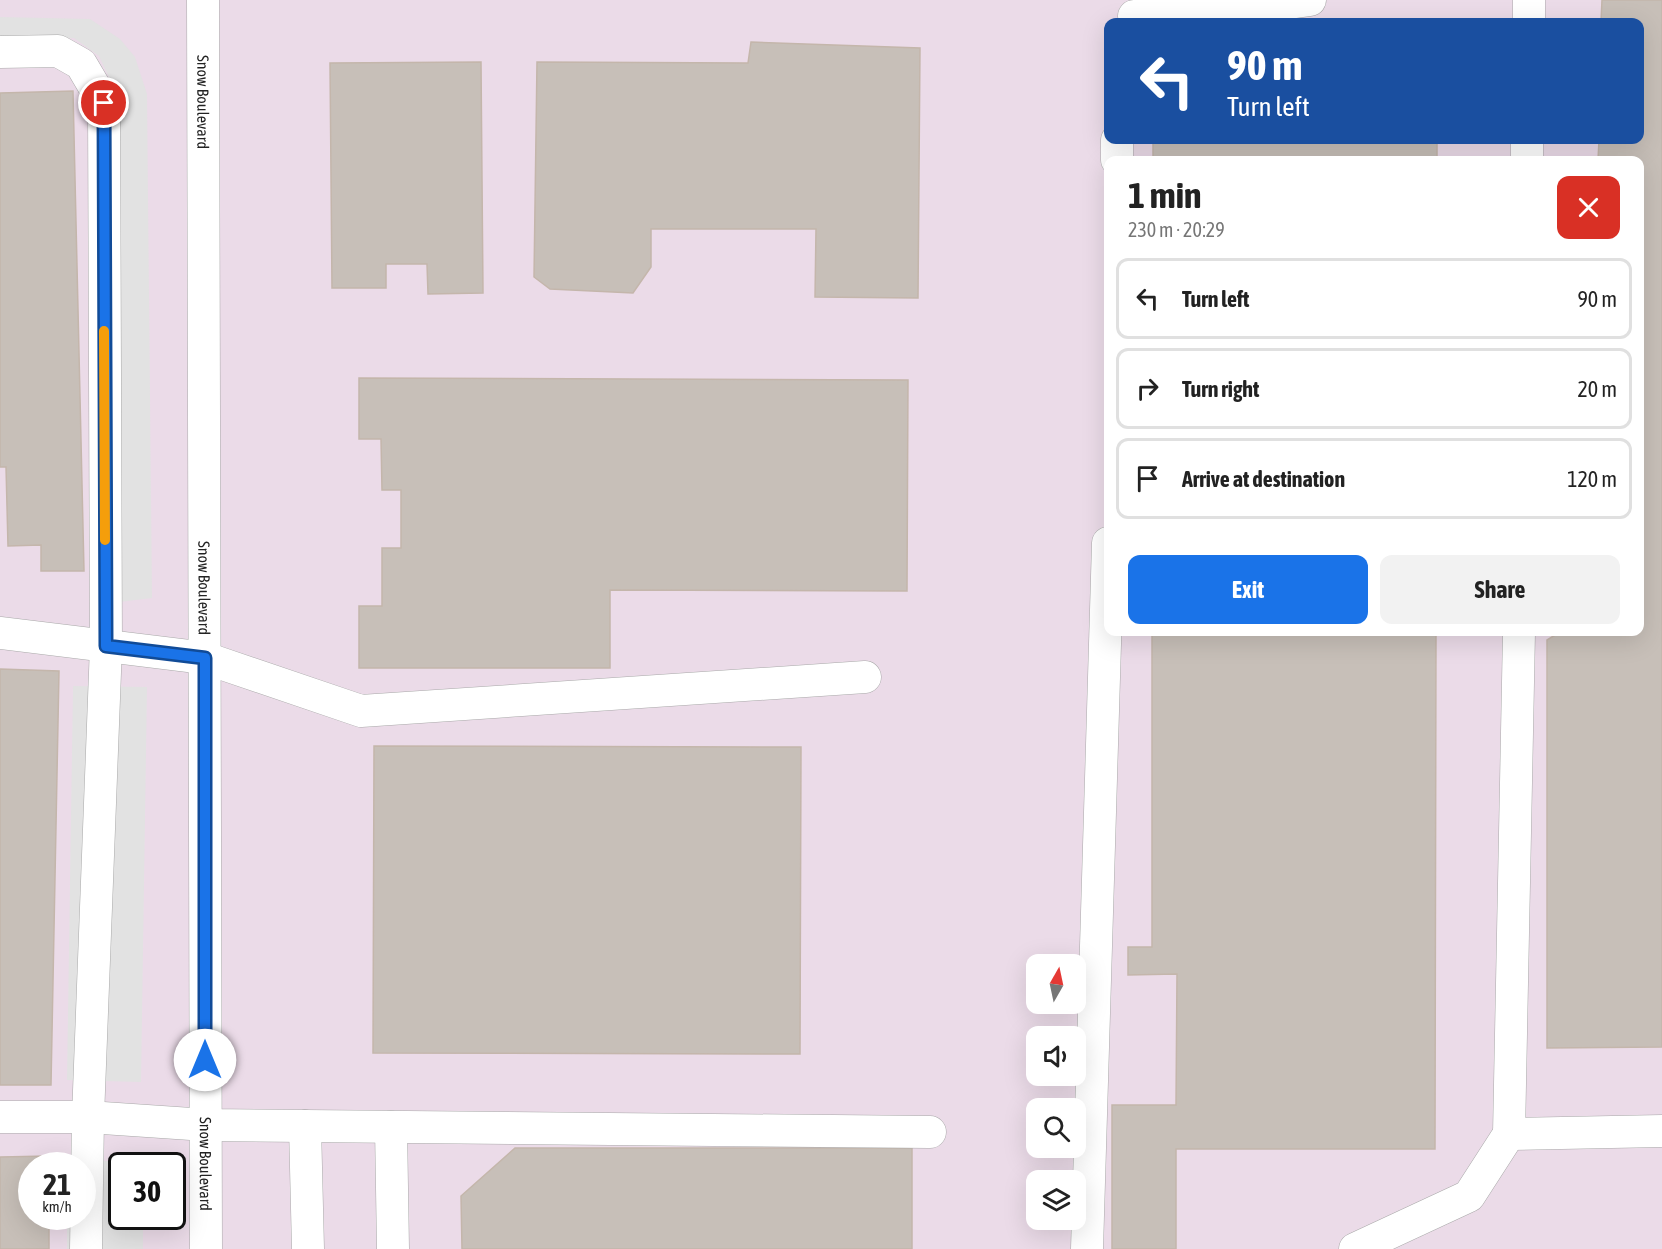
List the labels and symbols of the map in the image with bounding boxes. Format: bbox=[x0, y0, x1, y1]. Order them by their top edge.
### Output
street label: Snow Boulevard bbox=[194, 55, 212, 149]
pin bbox=[78, 77, 129, 128]
street label: Snow Boulevard bbox=[195, 541, 214, 635]
north arrow bbox=[1026, 954, 1086, 1014]
position arrow bbox=[173, 1028, 237, 1092]
street label: Snow Boulevard bbox=[197, 1117, 215, 1211]
speed limit sign: 30 bbox=[108, 1152, 186, 1230]

